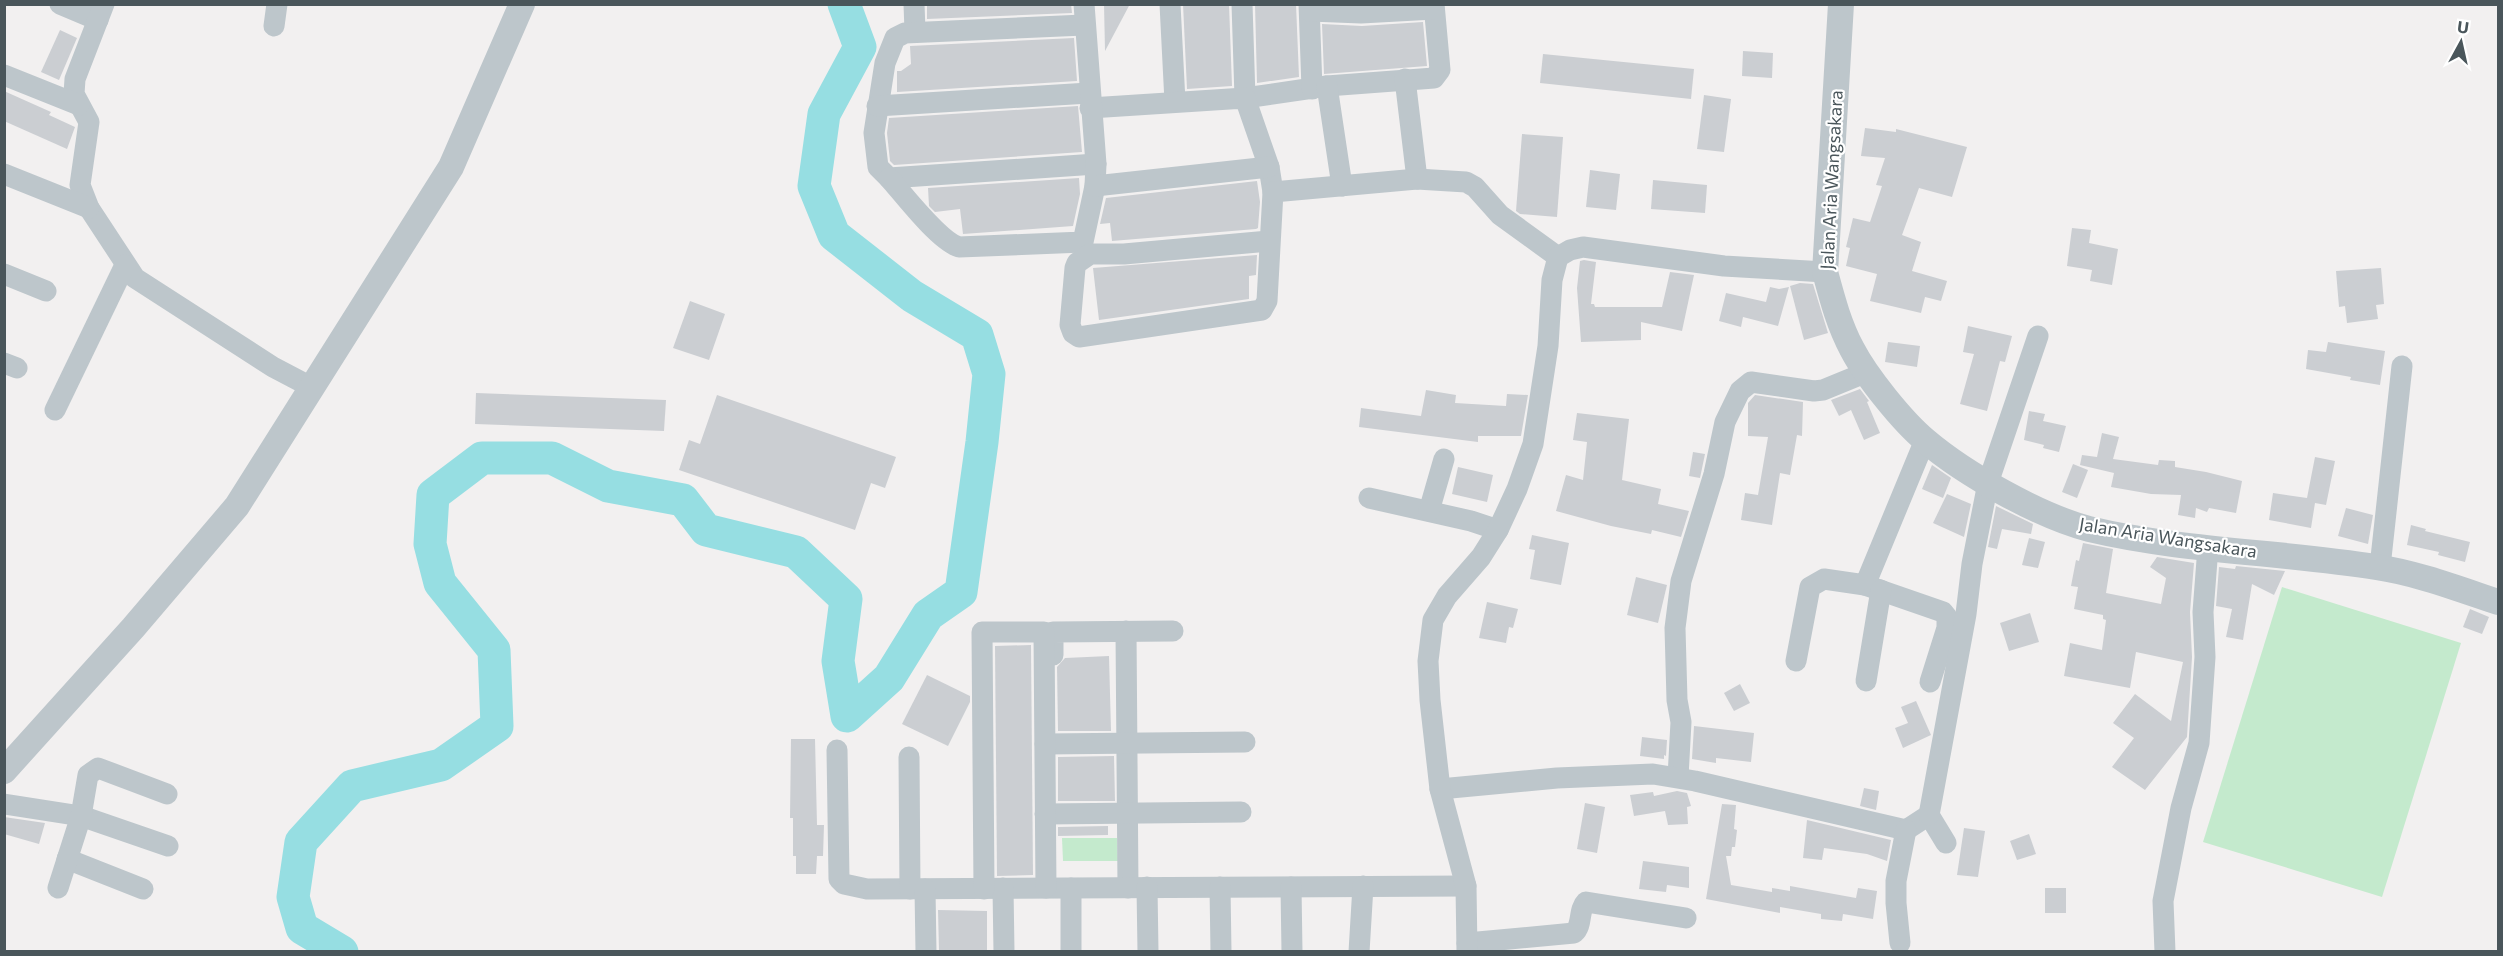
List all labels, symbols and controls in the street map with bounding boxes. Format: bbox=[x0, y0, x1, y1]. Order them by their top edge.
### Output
north arrow bbox=[2431, 12, 2491, 72]
text: U bbox=[2456, 16, 2470, 37]
street label: Jalan Aria Wangsakara bbox=[1815, 90, 1847, 270]
street label: Jalan Aria Wangsakara bbox=[2078, 512, 2259, 562]

